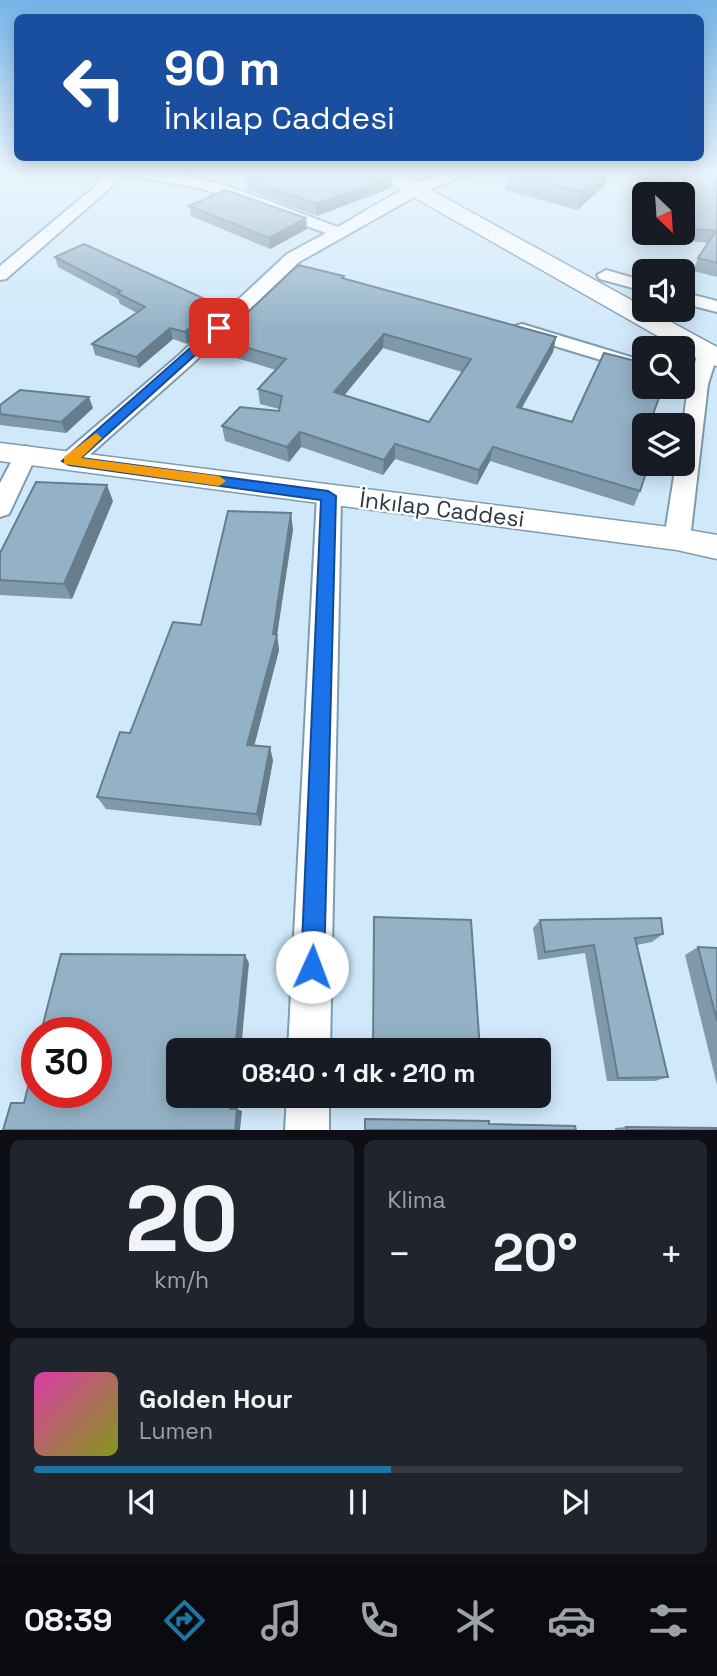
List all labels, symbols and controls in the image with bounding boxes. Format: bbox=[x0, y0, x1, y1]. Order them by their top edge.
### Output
text: 90 m bbox=[164, 37, 280, 99]
icon: left bbox=[49, 42, 140, 133]
text: İnkılap Caddesi bbox=[164, 98, 395, 138]
north arrow bbox=[632, 182, 695, 245]
map controls bbox=[632, 182, 695, 476]
button: sound bbox=[632, 259, 695, 322]
pin bbox=[189, 298, 249, 358]
icon: arrive bbox=[200, 309, 238, 347]
button: search bbox=[632, 336, 695, 399]
button: layers bbox=[632, 413, 695, 476]
street label: İnkılap Caddesi bbox=[358, 484, 526, 534]
position arrow bbox=[275, 930, 349, 1004]
speed limit sign: 30 bbox=[21, 1017, 112, 1108]
text: 08:40 · 1 dk · 210 m bbox=[242, 1056, 475, 1090]
text: 20 bbox=[125, 1161, 238, 1278]
text: Klima bbox=[388, 1185, 446, 1215]
text: 20° bbox=[493, 1220, 578, 1286]
text: − bbox=[388, 1230, 411, 1278]
text: + bbox=[659, 1230, 683, 1278]
text: km/h bbox=[154, 1265, 209, 1295]
text: Golden Hour bbox=[139, 1382, 293, 1416]
text: Lumen bbox=[139, 1416, 213, 1446]
icon: previous bbox=[123, 1483, 161, 1521]
icon: pause bbox=[339, 1483, 377, 1521]
icon: next bbox=[556, 1483, 594, 1521]
icon: directions bbox=[160, 1596, 209, 1645]
icon: music bbox=[257, 1596, 306, 1645]
icon: phone bbox=[354, 1596, 403, 1645]
icon: climate bbox=[451, 1596, 500, 1645]
icon: car bbox=[547, 1596, 596, 1645]
icon: filters bbox=[644, 1596, 693, 1645]
text: 08:39 bbox=[24, 1600, 113, 1640]

